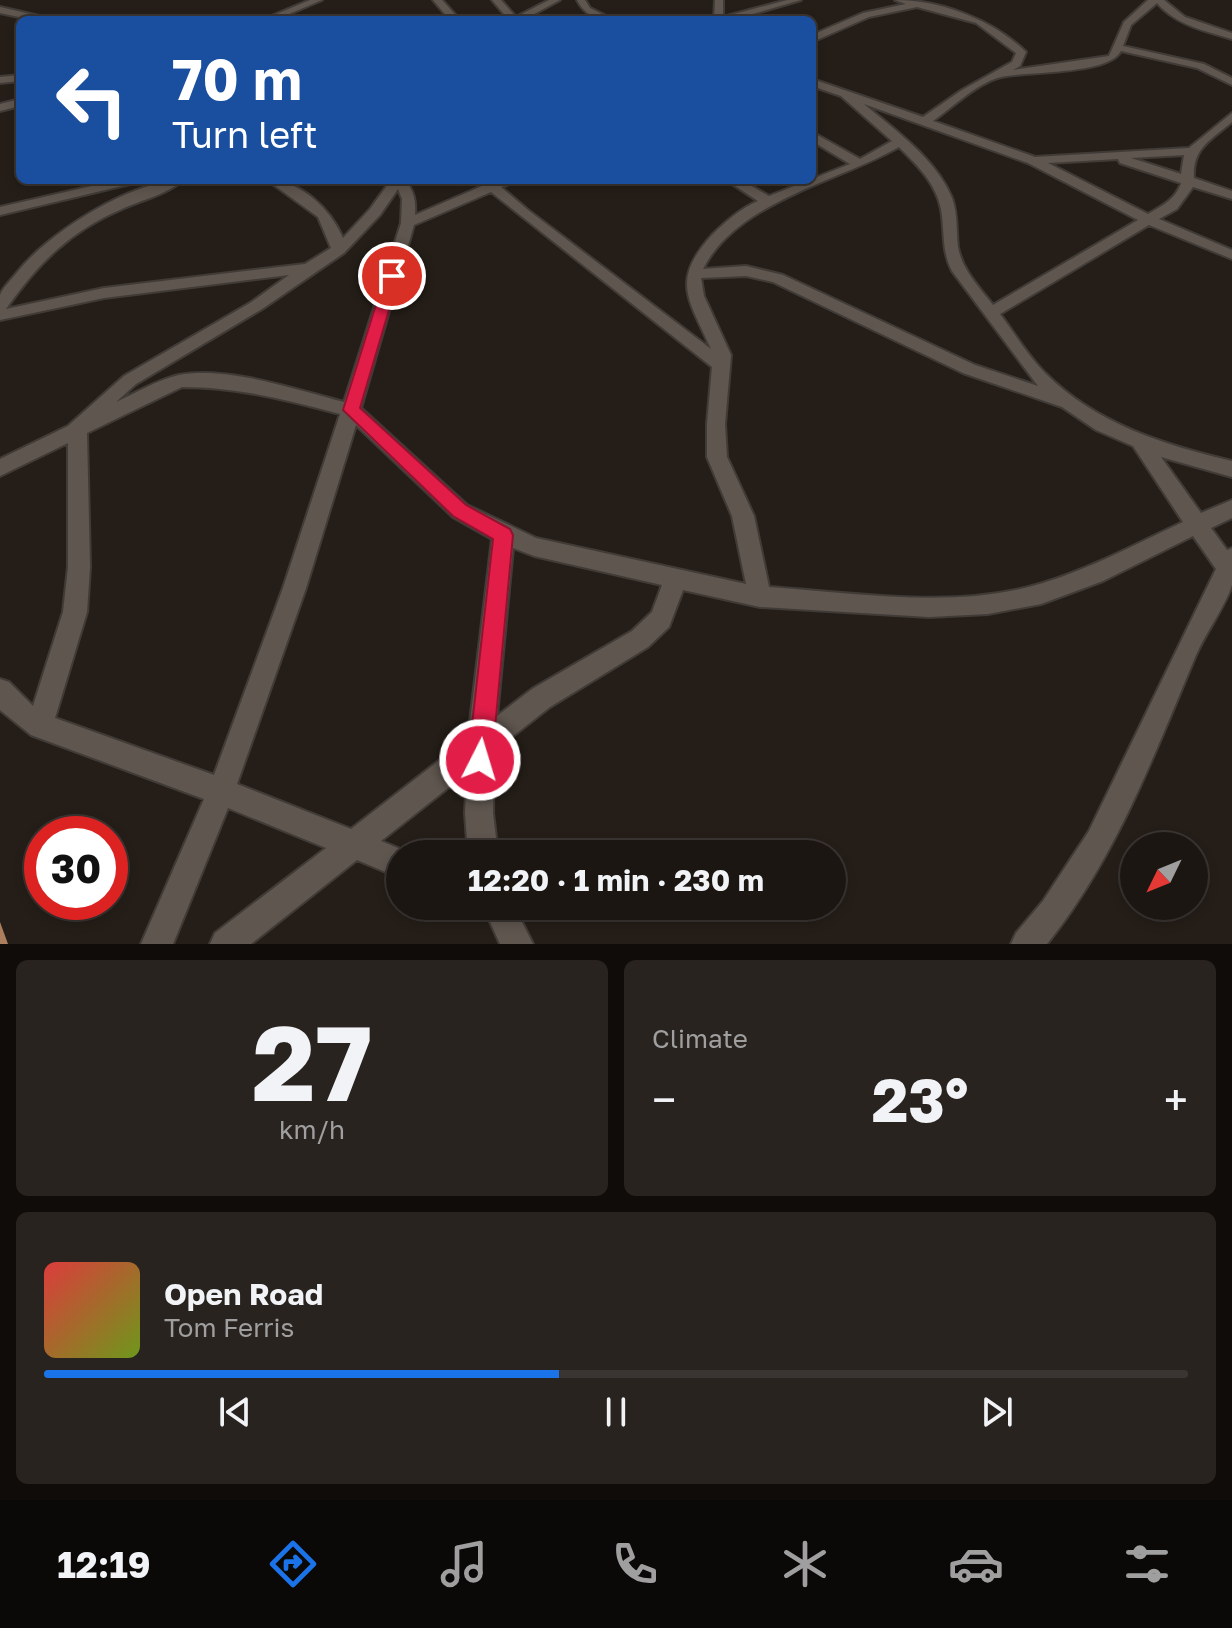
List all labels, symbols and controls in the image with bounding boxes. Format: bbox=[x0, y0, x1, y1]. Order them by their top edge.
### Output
text: 70 m bbox=[172, 45, 302, 112]
icon: left bbox=[40, 48, 144, 152]
text: Turn left bbox=[172, 113, 318, 156]
pin bbox=[358, 242, 426, 310]
icon: arrive bbox=[370, 254, 414, 298]
position arrow bbox=[438, 718, 522, 802]
speed limit sign: 30 bbox=[24, 816, 128, 920]
north arrow bbox=[1120, 832, 1208, 920]
map controls bbox=[1120, 832, 1208, 920]
text: 12:20 · 1 min · 230 m bbox=[468, 862, 764, 898]
text: 27 bbox=[252, 999, 372, 1124]
text: Climate bbox=[652, 1023, 748, 1054]
text: 23° bbox=[872, 1063, 968, 1135]
text: − bbox=[652, 1073, 676, 1126]
text: + bbox=[1164, 1073, 1188, 1126]
text: km/h bbox=[279, 1114, 345, 1145]
text: Open Road bbox=[164, 1276, 323, 1312]
text: Tom Ferris bbox=[164, 1312, 294, 1343]
icon: previous bbox=[213, 1390, 257, 1434]
icon: pause bbox=[594, 1390, 638, 1434]
icon: next bbox=[975, 1390, 1019, 1434]
icon: directions bbox=[265, 1536, 321, 1592]
icon: music bbox=[436, 1536, 492, 1592]
icon: phone bbox=[607, 1536, 663, 1592]
icon: climate bbox=[777, 1536, 833, 1592]
icon: car bbox=[948, 1536, 1004, 1592]
icon: filters bbox=[1119, 1536, 1175, 1592]
text: 12:19 bbox=[57, 1543, 151, 1586]

